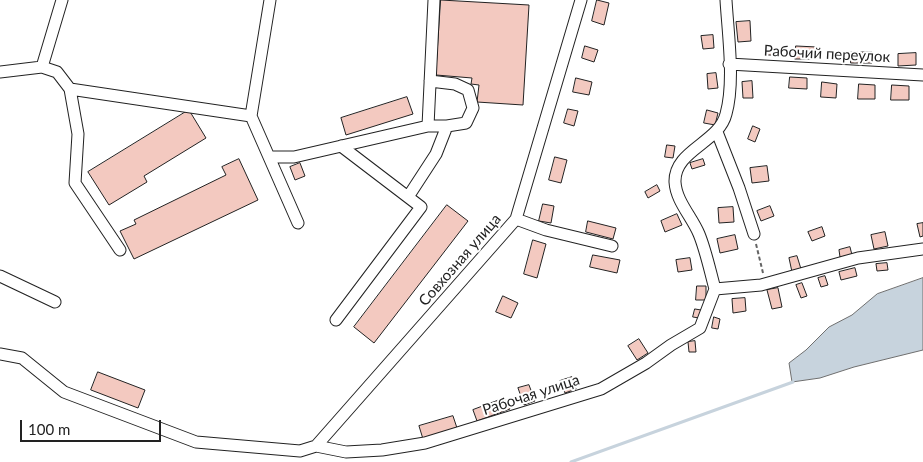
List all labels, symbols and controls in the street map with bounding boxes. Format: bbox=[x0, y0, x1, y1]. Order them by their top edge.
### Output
street label: Рабочий переулок bbox=[763, 42, 891, 66]
street label: Совхозная улица bbox=[415, 210, 505, 310]
street label: Рабочая улица bbox=[480, 371, 582, 419]
scale bar bbox=[22, 410, 164, 442]
text: 100 m bbox=[28, 420, 70, 438]

